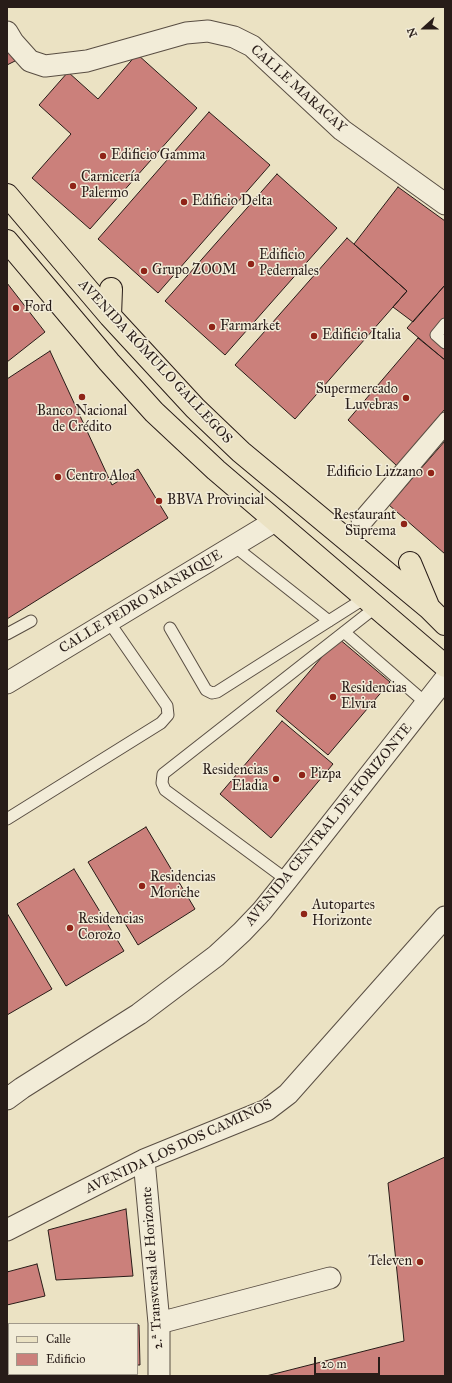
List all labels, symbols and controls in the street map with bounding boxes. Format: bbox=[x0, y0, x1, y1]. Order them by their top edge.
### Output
north arrow bbox=[404, 8, 444, 48]
text: N bbox=[405, 26, 420, 39]
street label: CALLE MARACAY bbox=[247, 42, 349, 136]
place label: Edificio Gamma bbox=[111, 148, 205, 164]
marker: Edificio Gamma bbox=[98, 151, 108, 161]
place label: Carnicería Palermo bbox=[81, 170, 140, 202]
marker: Carnicería Palermo bbox=[68, 181, 78, 191]
place label: Edificio Delta bbox=[192, 194, 272, 210]
marker: Edificio Delta bbox=[179, 197, 189, 207]
place label: Edificio Pedernales bbox=[259, 248, 319, 280]
marker: Edificio Pedernales bbox=[246, 259, 256, 269]
place label: Grupo ZOOM bbox=[152, 263, 237, 279]
marker: Grupo ZOOM bbox=[139, 266, 149, 276]
street label: AVENIDA RÓMULO GALLEGOS bbox=[74, 276, 236, 448]
place label: Ford bbox=[24, 300, 52, 316]
marker: Ford bbox=[11, 303, 21, 313]
place label: Farmarket bbox=[220, 319, 280, 335]
marker: Farmarket bbox=[207, 322, 217, 332]
place label: Edificio Italia bbox=[322, 328, 401, 344]
marker: Edificio Italia bbox=[309, 331, 319, 341]
place label: Supermercado Luvebras bbox=[316, 382, 398, 414]
marker: Banco Nacional de Crédito bbox=[77, 392, 87, 402]
marker: Supermercado Luvebras bbox=[401, 393, 411, 403]
place label: Banco Nacional de Crédito bbox=[37, 404, 127, 436]
place label: Edificio Lizzano bbox=[326, 465, 423, 481]
marker: Edificio Lizzano bbox=[426, 468, 436, 478]
place label: Centro Aloa bbox=[66, 469, 135, 485]
marker: Centro Aloa bbox=[53, 472, 63, 482]
place label: BBVA Provincial bbox=[167, 493, 264, 509]
marker: BBVA Provincial bbox=[154, 496, 164, 506]
place label: Restaurant Suprema bbox=[333, 508, 396, 540]
marker: Restaurant Suprema bbox=[399, 519, 409, 529]
street label: CALLE PEDRO MANRIQUE bbox=[56, 547, 226, 657]
place label: Residencias Elvira bbox=[341, 681, 407, 714]
marker: Residencias Elvira bbox=[328, 692, 338, 702]
street label: AVENIDA CENTRAL DE HORIZONTE bbox=[242, 720, 416, 930]
place label: Residencias Eladia bbox=[202, 763, 268, 796]
place label: Pizpa bbox=[310, 767, 341, 783]
marker: Pizpa bbox=[297, 770, 307, 780]
marker: Residencias Eladia bbox=[271, 774, 281, 784]
place label: Residencias Moriche bbox=[150, 870, 216, 902]
marker: Residencias Moriche bbox=[137, 881, 147, 891]
place label: Autopartes Horizonte bbox=[312, 898, 375, 930]
marker: Autopartes Horizonte bbox=[299, 909, 309, 919]
place label: Residencias Corozo bbox=[78, 912, 144, 944]
marker: Residencias Corozo bbox=[65, 923, 75, 933]
street label: AVENIDA LOS DOS CAMINOS bbox=[83, 1096, 275, 1198]
street label: 2.ª Transversal de Horizonte bbox=[139, 1186, 167, 1350]
place label: Televen bbox=[368, 1254, 412, 1270]
marker: Televen bbox=[415, 1257, 425, 1267]
legend bbox=[8, 1323, 138, 1375]
text: Calle bbox=[46, 1332, 71, 1346]
scale bar bbox=[316, 1349, 382, 1375]
text: Edificio bbox=[46, 1352, 85, 1366]
text: 20 m bbox=[321, 1357, 347, 1371]

